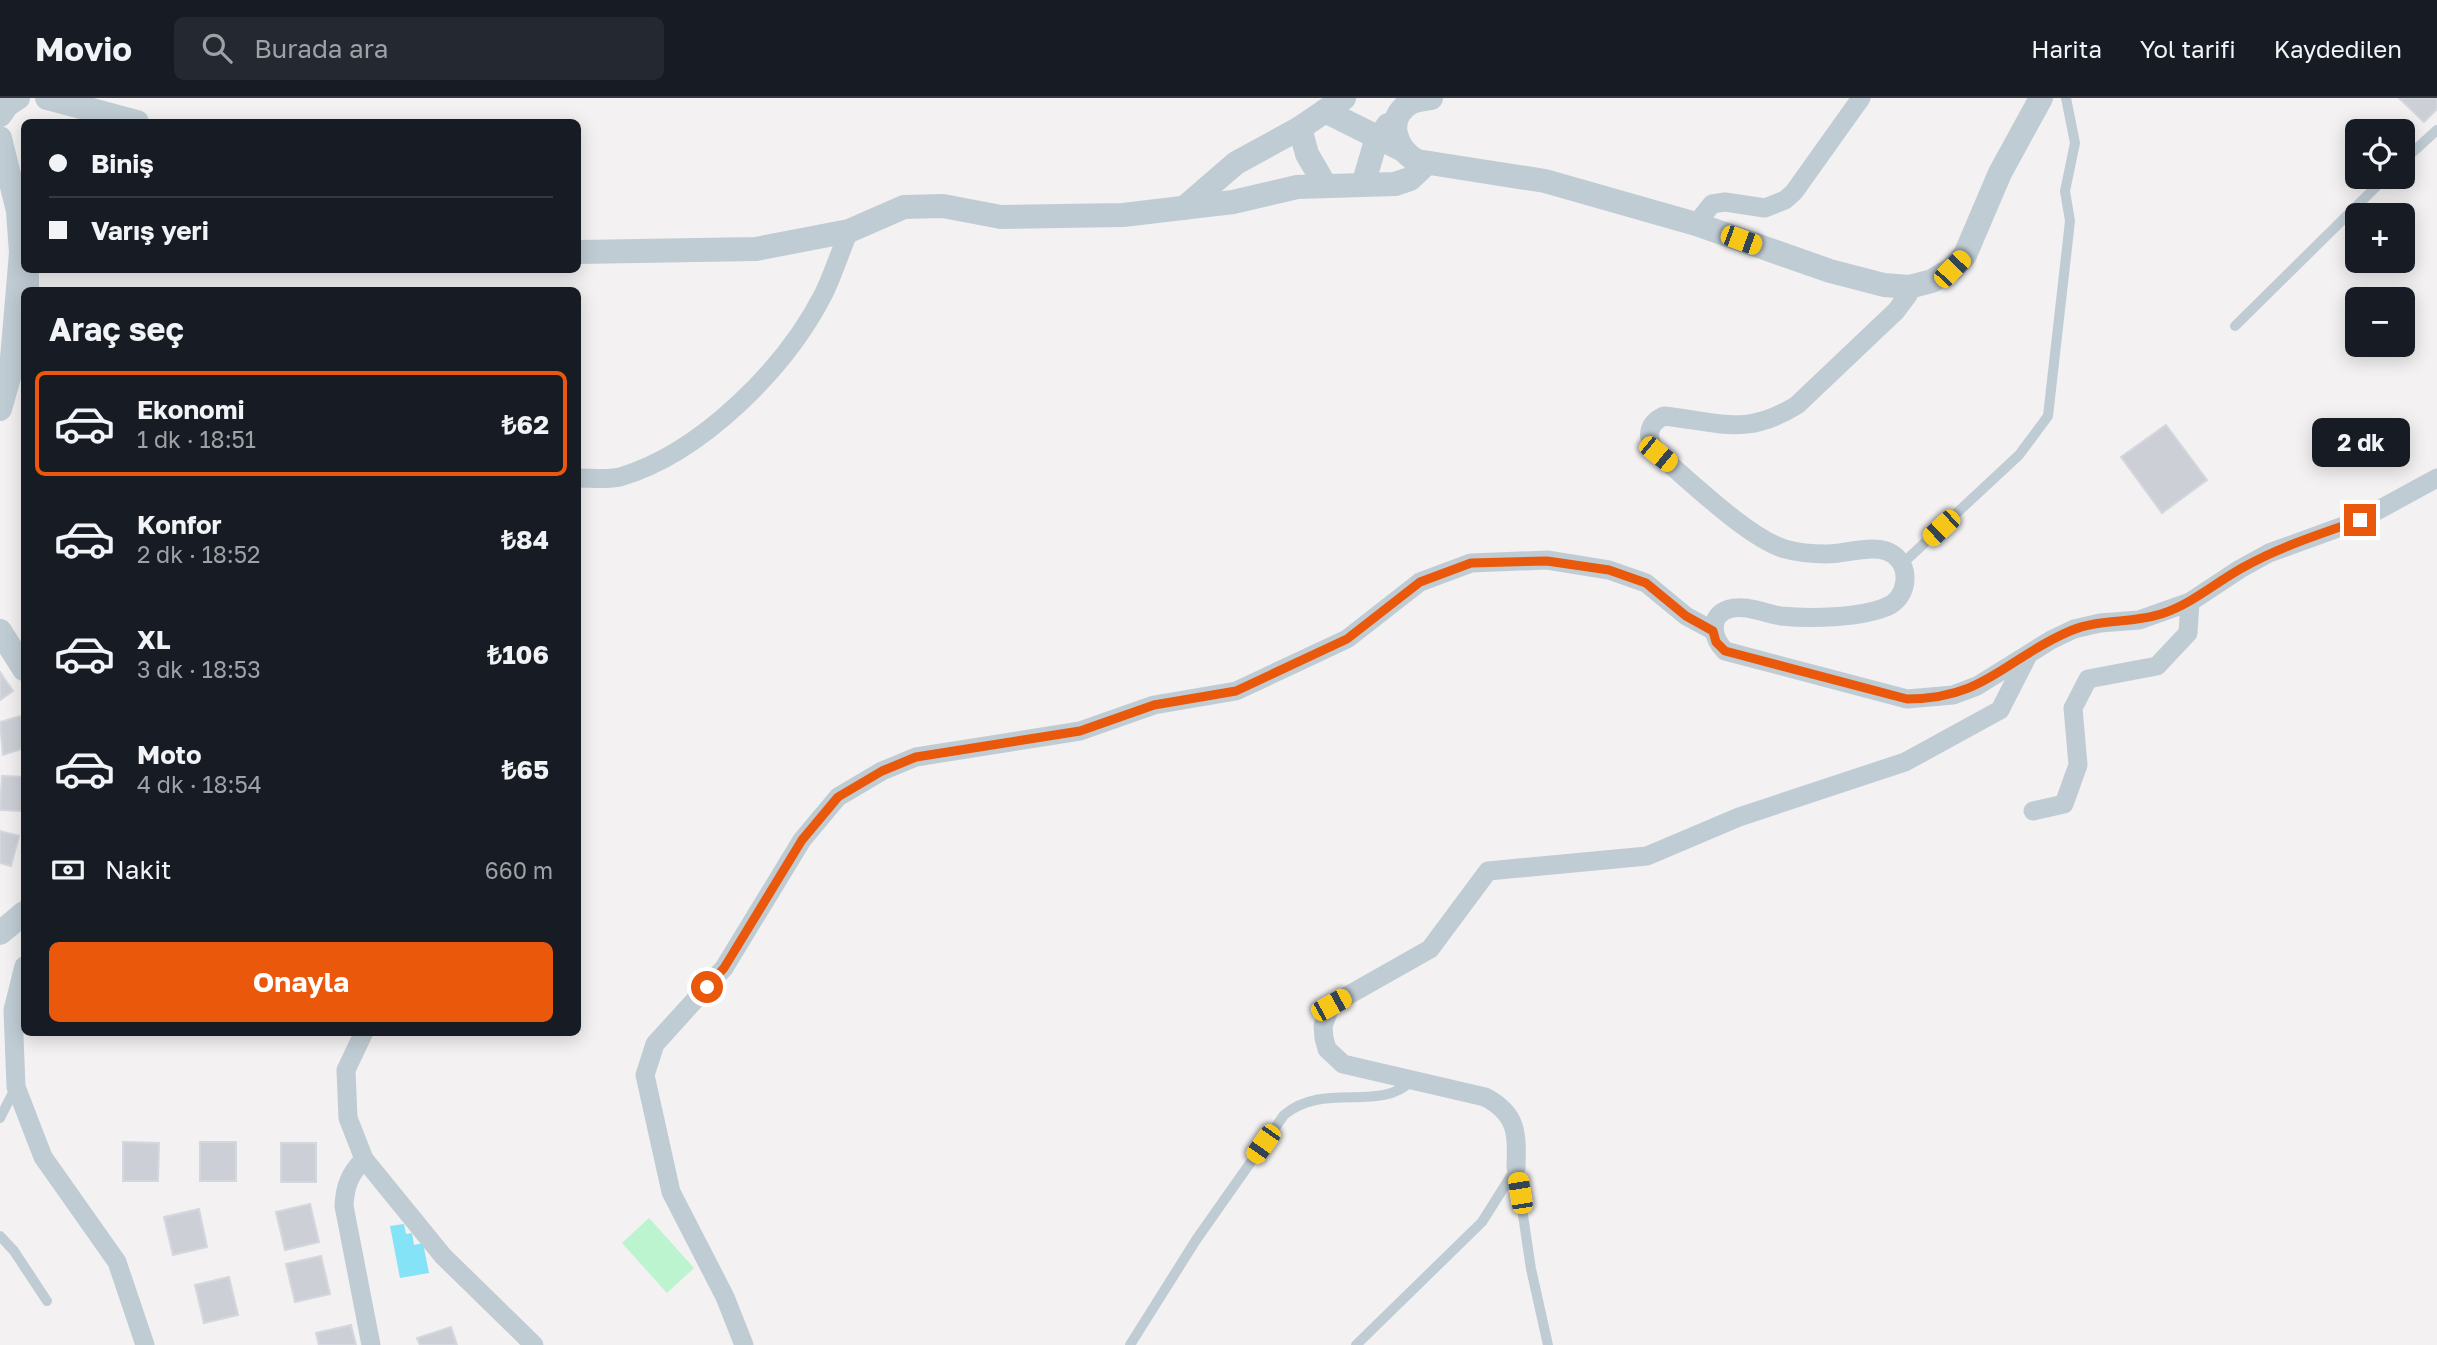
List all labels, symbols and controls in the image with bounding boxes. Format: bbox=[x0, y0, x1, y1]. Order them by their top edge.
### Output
search box bbox=[174, 17, 664, 80]
text: Movio bbox=[35, 29, 132, 68]
icon: search bbox=[198, 29, 236, 67]
text: Burada ara bbox=[254, 33, 388, 64]
text: Harita bbox=[2031, 34, 2102, 63]
text: Yol tarifi bbox=[2140, 34, 2236, 63]
text: Kaydedilen bbox=[2274, 34, 2402, 63]
map controls bbox=[2345, 119, 2415, 357]
button: locate bbox=[2345, 119, 2415, 189]
text: Biniş bbox=[91, 148, 154, 179]
button: + bbox=[2345, 203, 2415, 273]
text: Varış yeri bbox=[91, 215, 209, 246]
car bbox=[1718, 223, 1765, 257]
car bbox=[1930, 247, 1975, 291]
button: − bbox=[2345, 287, 2415, 357]
text: Araç seç bbox=[49, 310, 184, 348]
icon: car bbox=[53, 392, 116, 455]
text: Ekonomi bbox=[137, 394, 245, 425]
text: ₺62 bbox=[502, 409, 549, 440]
callout: 2 dk bbox=[2311, 418, 2409, 468]
text: 1 dk · 18:51 bbox=[137, 425, 256, 453]
text: 2 dk bbox=[2337, 428, 2385, 456]
car bbox=[1636, 433, 1681, 475]
route end bbox=[2344, 504, 2376, 536]
car bbox=[1919, 506, 1964, 550]
icon: car bbox=[53, 507, 116, 570]
text: Konfor bbox=[137, 509, 222, 540]
text: ₺84 bbox=[501, 524, 549, 555]
text: 2 dk · 18:52 bbox=[137, 540, 260, 568]
icon: car bbox=[53, 622, 116, 685]
text: XL bbox=[137, 624, 171, 655]
text: ₺106 bbox=[487, 639, 549, 670]
text: 3 dk · 18:53 bbox=[137, 655, 261, 683]
icon: car bbox=[53, 737, 116, 800]
text: Moto bbox=[137, 739, 202, 770]
text: ₺65 bbox=[502, 754, 549, 785]
text: 4 dk · 18:54 bbox=[137, 770, 262, 798]
icon: cash bbox=[49, 851, 87, 889]
text: Nakit bbox=[105, 854, 172, 885]
text: 660 m bbox=[485, 856, 553, 884]
button: Onayla bbox=[49, 942, 553, 1022]
route start bbox=[691, 971, 723, 1003]
car bbox=[1308, 986, 1355, 1024]
car bbox=[1243, 1121, 1284, 1167]
car bbox=[1507, 1171, 1534, 1215]

